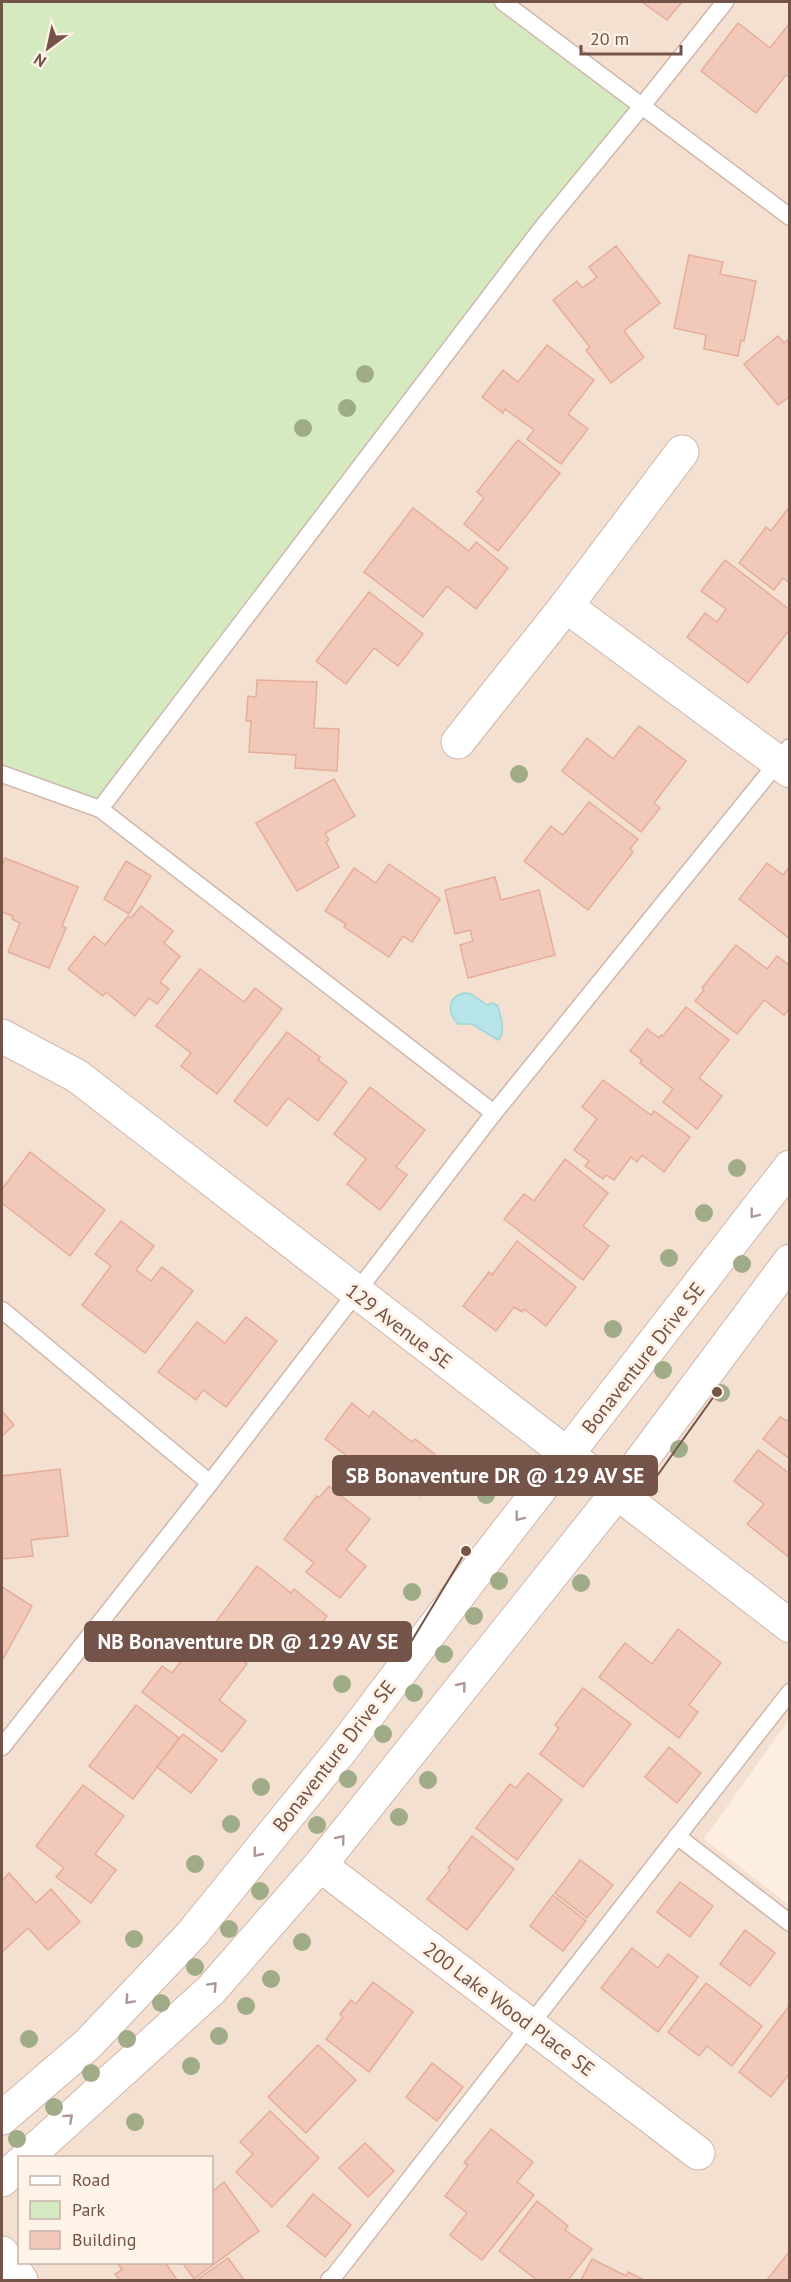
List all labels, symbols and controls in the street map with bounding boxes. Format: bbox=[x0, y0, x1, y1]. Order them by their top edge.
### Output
north arrow bbox=[18, 18, 78, 78]
scale bar bbox=[581, 18, 682, 56]
text: 20 m bbox=[590, 27, 629, 50]
text: N bbox=[30, 49, 50, 72]
one-way arrow bbox=[750, 1207, 761, 1218]
street label: Bonaventure Drive SE bbox=[576, 1277, 710, 1439]
street label: 129 Avenue SE bbox=[341, 1278, 457, 1374]
callout: SB Bonaventure DR @ 129 AV SE bbox=[333, 1456, 657, 1495]
text: SB Bonaventure DR @ 129 AV SE bbox=[346, 1462, 644, 1489]
one-way arrow bbox=[515, 1511, 526, 1522]
callout: NB Bonaventure DR @ 129 AV SE bbox=[85, 1622, 411, 1661]
text: NB Bonaventure DR @ 129 AV SE bbox=[97, 1628, 399, 1655]
street label: Bonaventure Drive SE bbox=[267, 1675, 401, 1837]
one-way arrow bbox=[455, 1682, 466, 1693]
one-way arrow bbox=[333, 1835, 344, 1846]
one-way arrow bbox=[254, 1847, 265, 1858]
street label: 200 Lake Wood Place SE bbox=[418, 1936, 600, 2082]
one-way arrow bbox=[206, 1983, 217, 1993]
one-way arrow bbox=[125, 1994, 136, 2004]
one-way arrow bbox=[63, 2114, 73, 2125]
legend bbox=[18, 2156, 213, 2264]
text: Road bbox=[72, 2168, 110, 2191]
text: Park bbox=[72, 2198, 105, 2221]
text: Building bbox=[72, 2228, 136, 2251]

